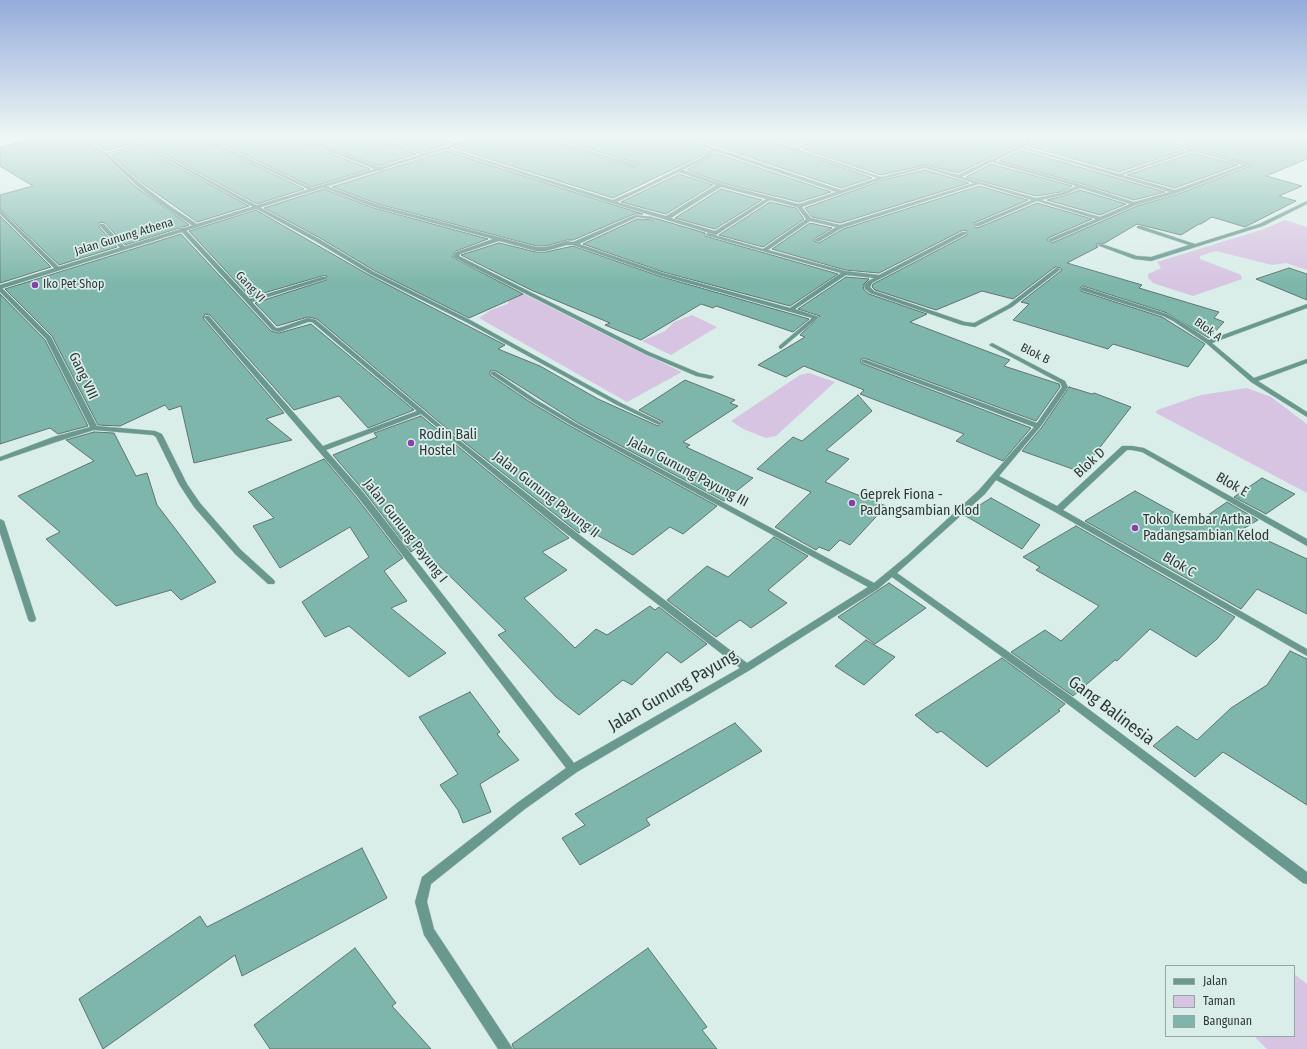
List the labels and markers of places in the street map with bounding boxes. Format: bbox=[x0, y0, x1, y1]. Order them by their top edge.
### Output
place label: Iko Pet Shop bbox=[43, 278, 104, 292]
marker: Iko Pet Shop bbox=[30, 280, 40, 290]
place label: Rodin Bali Hostel bbox=[419, 427, 477, 460]
marker: Rodin Bali Hostel bbox=[406, 438, 416, 448]
place label: Geprek Fiona - Padangsambian Klod bbox=[860, 487, 980, 520]
marker: Geprek Fiona - Padangsambian Klod bbox=[847, 498, 857, 508]
place label: Toko Kembar Artha Padangsambian Kelod bbox=[1143, 512, 1269, 544]
marker: Toko Kembar Artha Padangsambian Kelod bbox=[1130, 523, 1140, 533]

